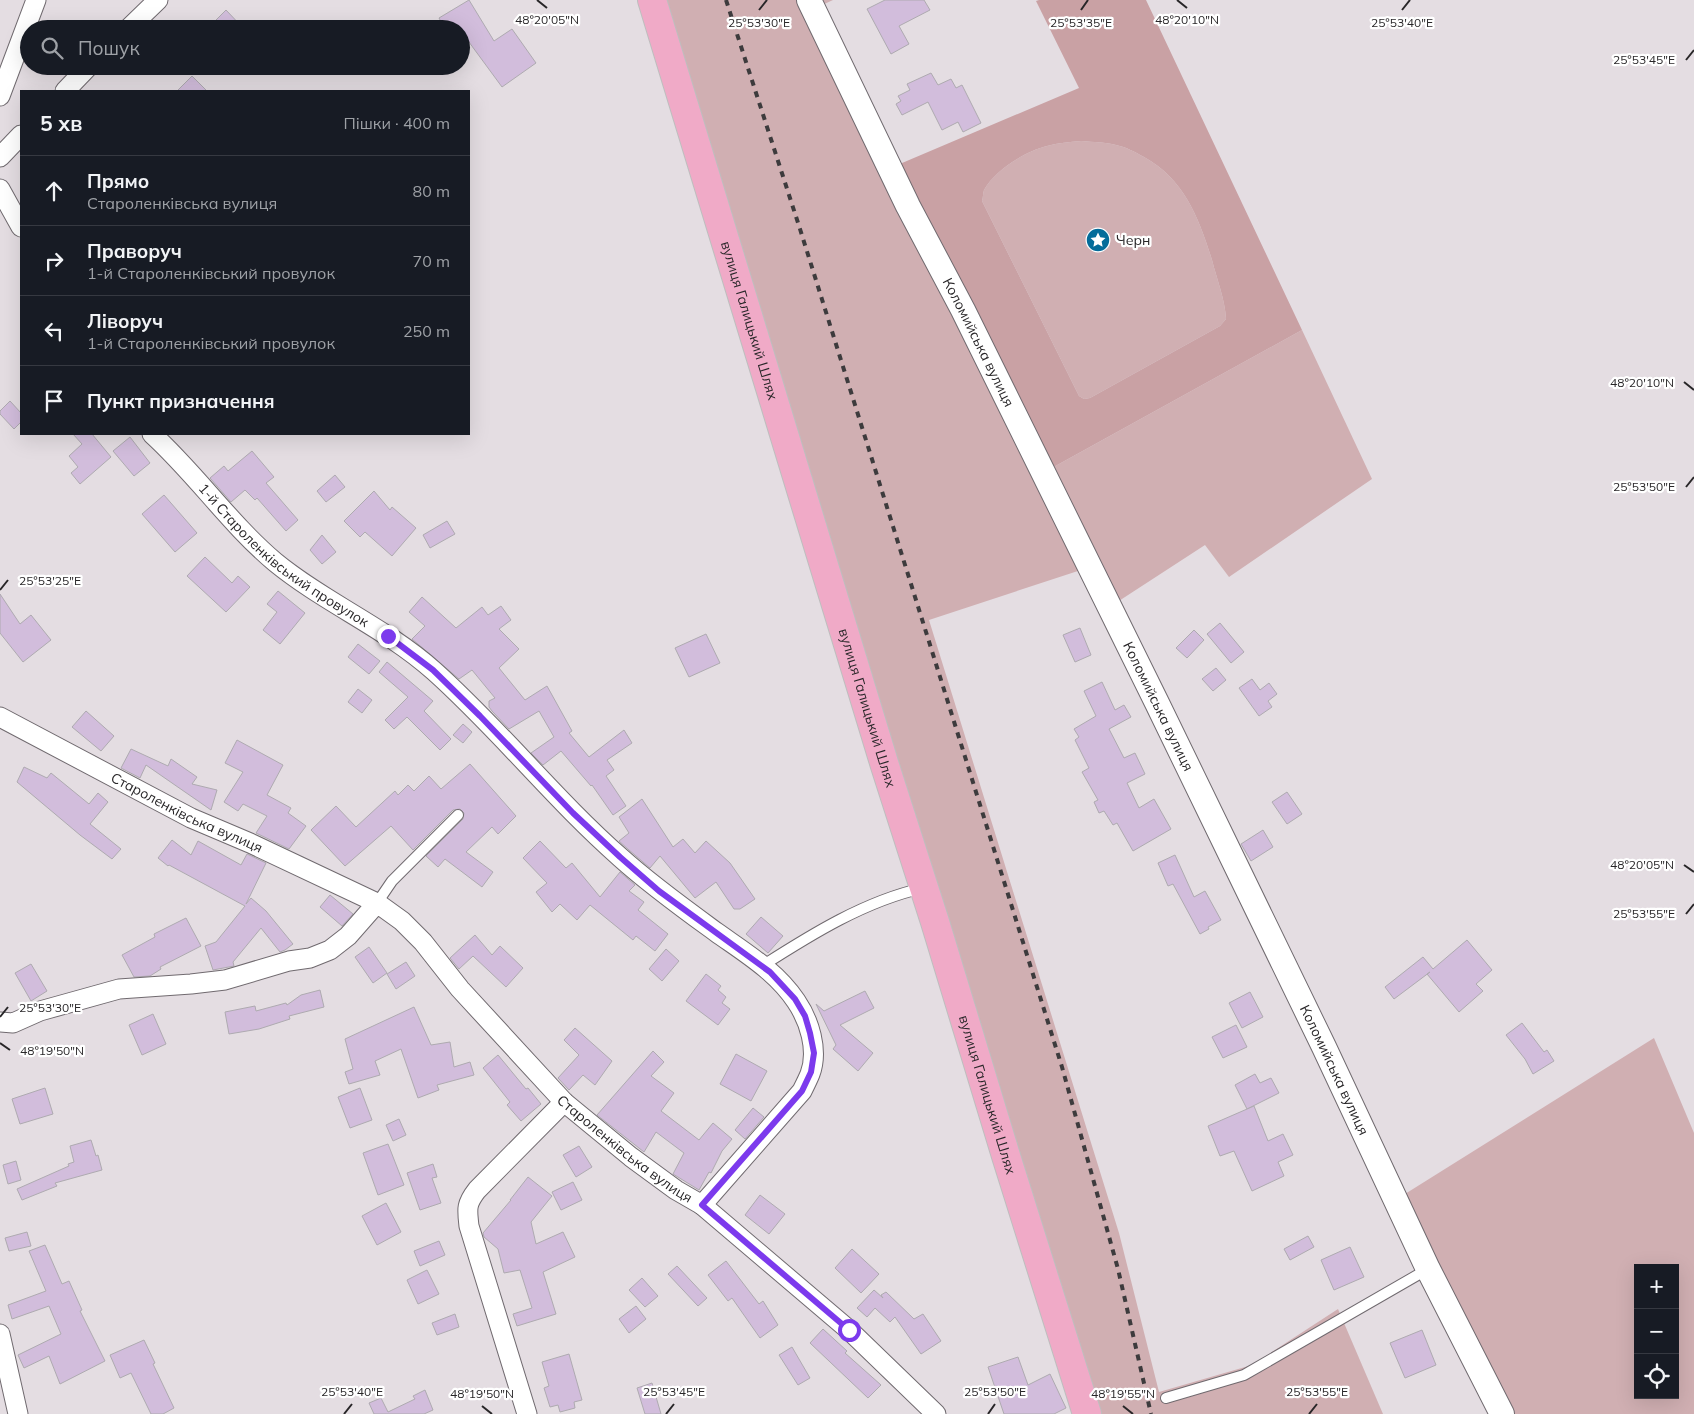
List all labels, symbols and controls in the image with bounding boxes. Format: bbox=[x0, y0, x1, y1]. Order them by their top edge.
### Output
text: 48°20'05"N bbox=[515, 12, 579, 27]
text: 48°20'10"N bbox=[1155, 12, 1219, 27]
text: 25°53'30"E bbox=[728, 15, 790, 30]
text: 25°53'35"E bbox=[1050, 15, 1112, 30]
text: 25°53'40"E bbox=[1371, 15, 1433, 30]
search box bbox=[20, 20, 470, 75]
icon: search bbox=[38, 34, 66, 62]
text: Пошук bbox=[78, 36, 140, 60]
text: 25°53'45"E bbox=[1613, 52, 1675, 67]
text: 5 хв bbox=[40, 110, 82, 136]
text: Пішки · 400 m bbox=[344, 113, 450, 133]
text: Прямо bbox=[87, 169, 149, 193]
icon: ahead bbox=[40, 177, 68, 205]
text: 80 m bbox=[413, 181, 450, 201]
text: Староленківська вулиця bbox=[87, 193, 277, 213]
place icon: Черн bbox=[1085, 227, 1111, 253]
place label: Черн bbox=[1116, 231, 1150, 249]
text: Праворуч bbox=[87, 239, 182, 263]
street label: вулиця Галицький Шлях bbox=[717, 239, 782, 403]
icon: right bbox=[40, 247, 68, 275]
text: 70 m bbox=[413, 251, 450, 271]
text: 1-й Староленківський провулок bbox=[87, 263, 335, 283]
street label: Коломийська вулиця bbox=[939, 275, 1018, 410]
text: Ліворуч bbox=[87, 309, 163, 333]
icon: left bbox=[40, 317, 68, 345]
text: 250 m bbox=[403, 321, 450, 341]
text: 1-й Староленківський провулок bbox=[87, 333, 335, 353]
text: 48°20'10"N bbox=[1610, 375, 1674, 390]
icon: arrive bbox=[40, 387, 68, 415]
text: Пункт призначення bbox=[87, 389, 275, 413]
text: 25°53'50"E bbox=[1613, 479, 1675, 494]
street label: 1-й Староленківський провулок bbox=[195, 480, 373, 631]
text: 25°53'25"E bbox=[19, 573, 81, 588]
route end bbox=[377, 625, 400, 648]
street label: вулиця Галицький Шлях bbox=[835, 626, 900, 790]
street label: Коломийська вулиця bbox=[1119, 639, 1198, 774]
street label: Староленківська вулиця bbox=[108, 768, 266, 857]
text: 48°20'05"N bbox=[1610, 857, 1674, 872]
text: 25°53'55"E bbox=[1613, 906, 1675, 921]
text: 25°53'30"E bbox=[19, 1000, 81, 1015]
street label: Коломийська вулиця bbox=[1296, 1002, 1373, 1138]
street label: вулиця Галицький Шлях bbox=[955, 1013, 1020, 1177]
text: 48°19'50"N bbox=[20, 1043, 84, 1058]
street label: Староленківська вулиця bbox=[553, 1091, 696, 1207]
map controls bbox=[1634, 1264, 1679, 1399]
button: + bbox=[1634, 1264, 1679, 1309]
button: − bbox=[1634, 1309, 1679, 1354]
route start bbox=[838, 1319, 861, 1342]
button: locate bbox=[1634, 1354, 1679, 1399]
text: 25°53'40"E bbox=[321, 1384, 383, 1399]
text: 25°53'45"E bbox=[643, 1384, 705, 1399]
text: 25°53'50"E bbox=[964, 1384, 1026, 1399]
text: 25°53'55"E bbox=[1286, 1384, 1348, 1399]
text: 48°19'50"N bbox=[450, 1386, 514, 1401]
text: 48°19'55"N bbox=[1091, 1386, 1155, 1401]

